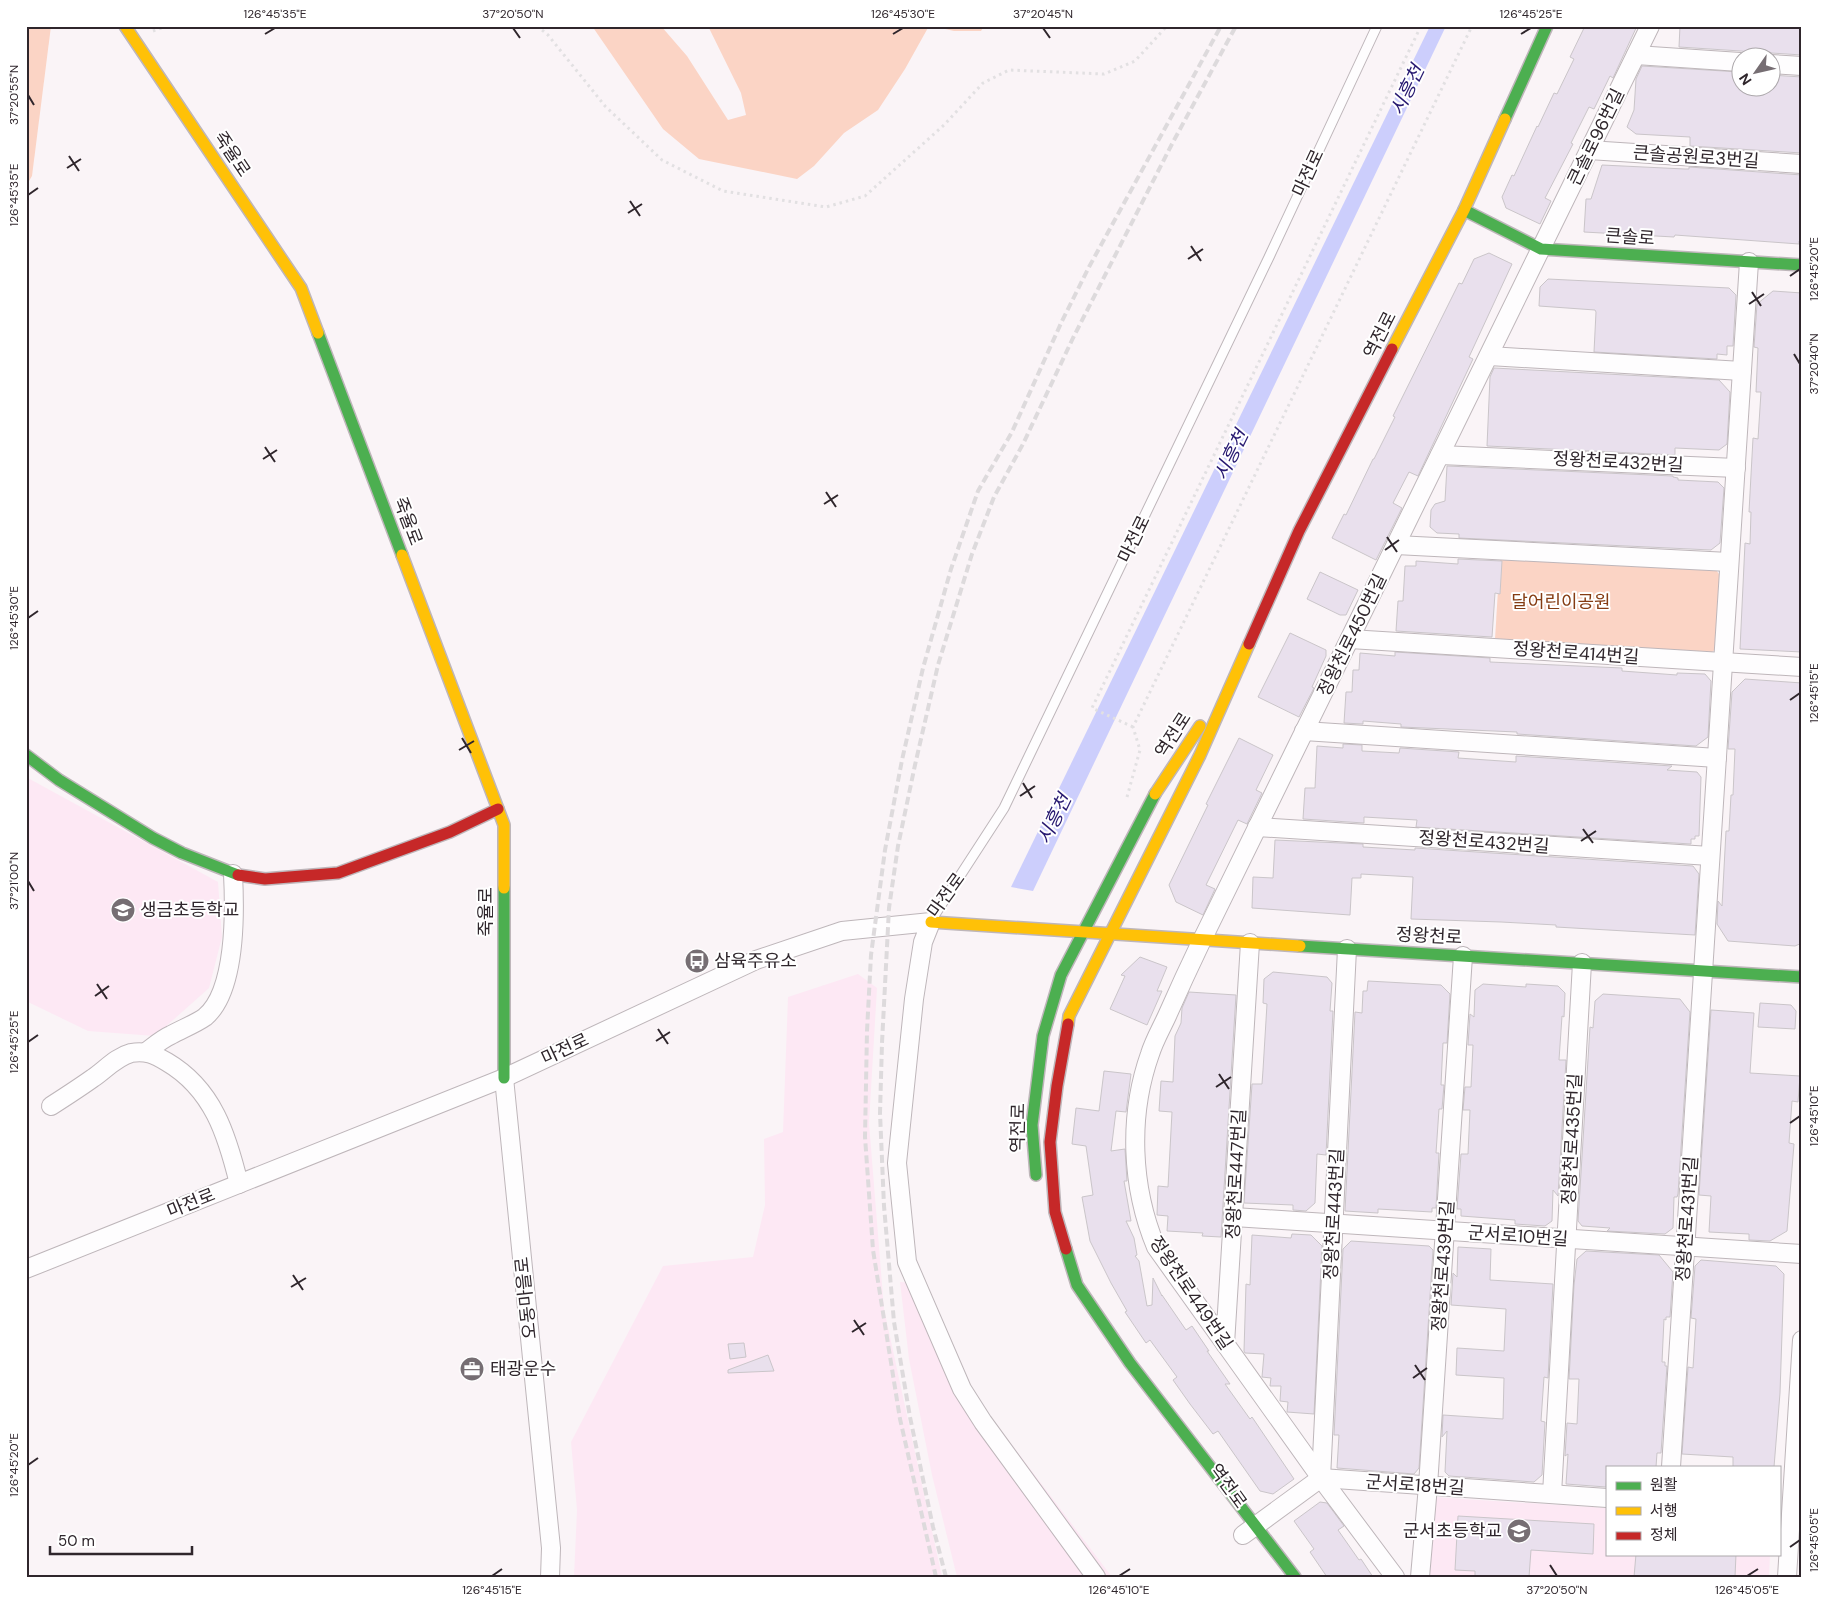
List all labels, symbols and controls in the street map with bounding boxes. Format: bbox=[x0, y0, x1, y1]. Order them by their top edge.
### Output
text: 126°45'35"E bbox=[243, 6, 307, 22]
text: 37°20'50"N bbox=[482, 6, 544, 22]
text: 126°45'30"E bbox=[871, 6, 935, 22]
text: 37°20'45"N bbox=[1013, 6, 1073, 22]
text: 126°45'25"E bbox=[1500, 6, 1563, 22]
north arrow bbox=[1730, 48, 1780, 98]
water label: 시흥천 bbox=[1384, 60, 1430, 119]
text: 37°20'55"N bbox=[6, 65, 22, 125]
text: N bbox=[1735, 70, 1756, 89]
street label: 큰솔로96번길 bbox=[1562, 84, 1630, 190]
street label: 죽율로 bbox=[208, 127, 256, 181]
street label: 큰솔공원로3번길 bbox=[1632, 141, 1760, 173]
street label: 마전로 bbox=[1287, 145, 1329, 201]
text: 126°45'35"E bbox=[6, 163, 22, 227]
street label: 큰솔로 bbox=[1604, 223, 1656, 251]
text: 126°45'20"E bbox=[1806, 237, 1822, 301]
street label: 역전로 bbox=[1358, 307, 1402, 363]
text: 37°20'40"N bbox=[1806, 334, 1822, 394]
water label: 시흥천 bbox=[1208, 425, 1254, 484]
street label: 정왕천로432번길 bbox=[1552, 447, 1684, 477]
street label: 죽율로 bbox=[388, 494, 428, 548]
street label: 마전로 bbox=[1112, 511, 1156, 567]
street label: 정왕천로450번길 bbox=[1312, 570, 1392, 700]
text: 126°45'30"E bbox=[6, 586, 22, 650]
park label: 달어린이공원 bbox=[1511, 590, 1611, 614]
street label: 정왕천로414번길 bbox=[1512, 637, 1640, 669]
text: 126°45'15"E bbox=[1806, 663, 1822, 723]
street label: 역전로 bbox=[1149, 708, 1197, 762]
water label: 시흥천 bbox=[1031, 789, 1077, 848]
street label: 정왕천로432번길 bbox=[1418, 825, 1550, 859]
text: 37°21'00"N bbox=[6, 852, 22, 910]
street label: 마전로 bbox=[922, 868, 970, 922]
street label: 죽율로 bbox=[474, 887, 498, 937]
school or university icon: 생금초등학교 bbox=[110, 897, 136, 923]
place label: 생금초등학교 bbox=[140, 898, 239, 922]
street label: 정왕천로 bbox=[1395, 922, 1463, 950]
bus stop icon: 삼육주유소 bbox=[684, 948, 710, 974]
place label: 삼육주유소 bbox=[714, 949, 797, 973]
text: 126°45'25"E bbox=[6, 1010, 22, 1073]
street label: 마전로 bbox=[537, 1028, 593, 1070]
street label: 정왕천로435번길 bbox=[1557, 1073, 1587, 1205]
text: 126°45'10"E bbox=[1806, 1085, 1822, 1146]
street label: 역전로 bbox=[1006, 1103, 1030, 1153]
street label: 정왕천로447번길 bbox=[1221, 1108, 1251, 1240]
street label: 정왕천로443번길 bbox=[1319, 1148, 1349, 1280]
street label: 정왕천로431번길 bbox=[1671, 1155, 1703, 1283]
street label: 마전로 bbox=[163, 1183, 219, 1223]
street label: 정왕천로439번길 bbox=[1426, 1199, 1460, 1333]
street label: 군서로10번길 bbox=[1467, 1221, 1569, 1251]
street label: 정왕천로449번길 bbox=[1144, 1231, 1238, 1355]
street label: 오동마을로 bbox=[510, 1256, 542, 1340]
office icon: 태광운수 bbox=[459, 1356, 485, 1382]
place label: 태광운수 bbox=[490, 1357, 556, 1381]
text: 126°45'20"E bbox=[6, 1433, 22, 1497]
street label: 역전로 bbox=[1204, 1459, 1252, 1513]
legend bbox=[1606, 1466, 1780, 1556]
street label: 군서로18번길 bbox=[1365, 1470, 1465, 1500]
text: 원활 bbox=[1650, 1475, 1678, 1495]
text: 서행 bbox=[1650, 1501, 1678, 1521]
text: 126°45'05"E bbox=[1806, 1508, 1822, 1572]
school or university icon: 군서초등학교 bbox=[1506, 1518, 1532, 1544]
place label: 군서초등학교 bbox=[1403, 1519, 1502, 1543]
scale bar bbox=[50, 1523, 192, 1555]
text: 정체 bbox=[1650, 1525, 1678, 1545]
text: 50 m bbox=[58, 1531, 95, 1551]
text: 126°45'15"E bbox=[462, 1582, 522, 1598]
text: 126°45'10"E bbox=[1089, 1582, 1150, 1598]
text: 37°20'50"N bbox=[1526, 1582, 1588, 1598]
text: 126°45'05"E bbox=[1715, 1582, 1779, 1598]

